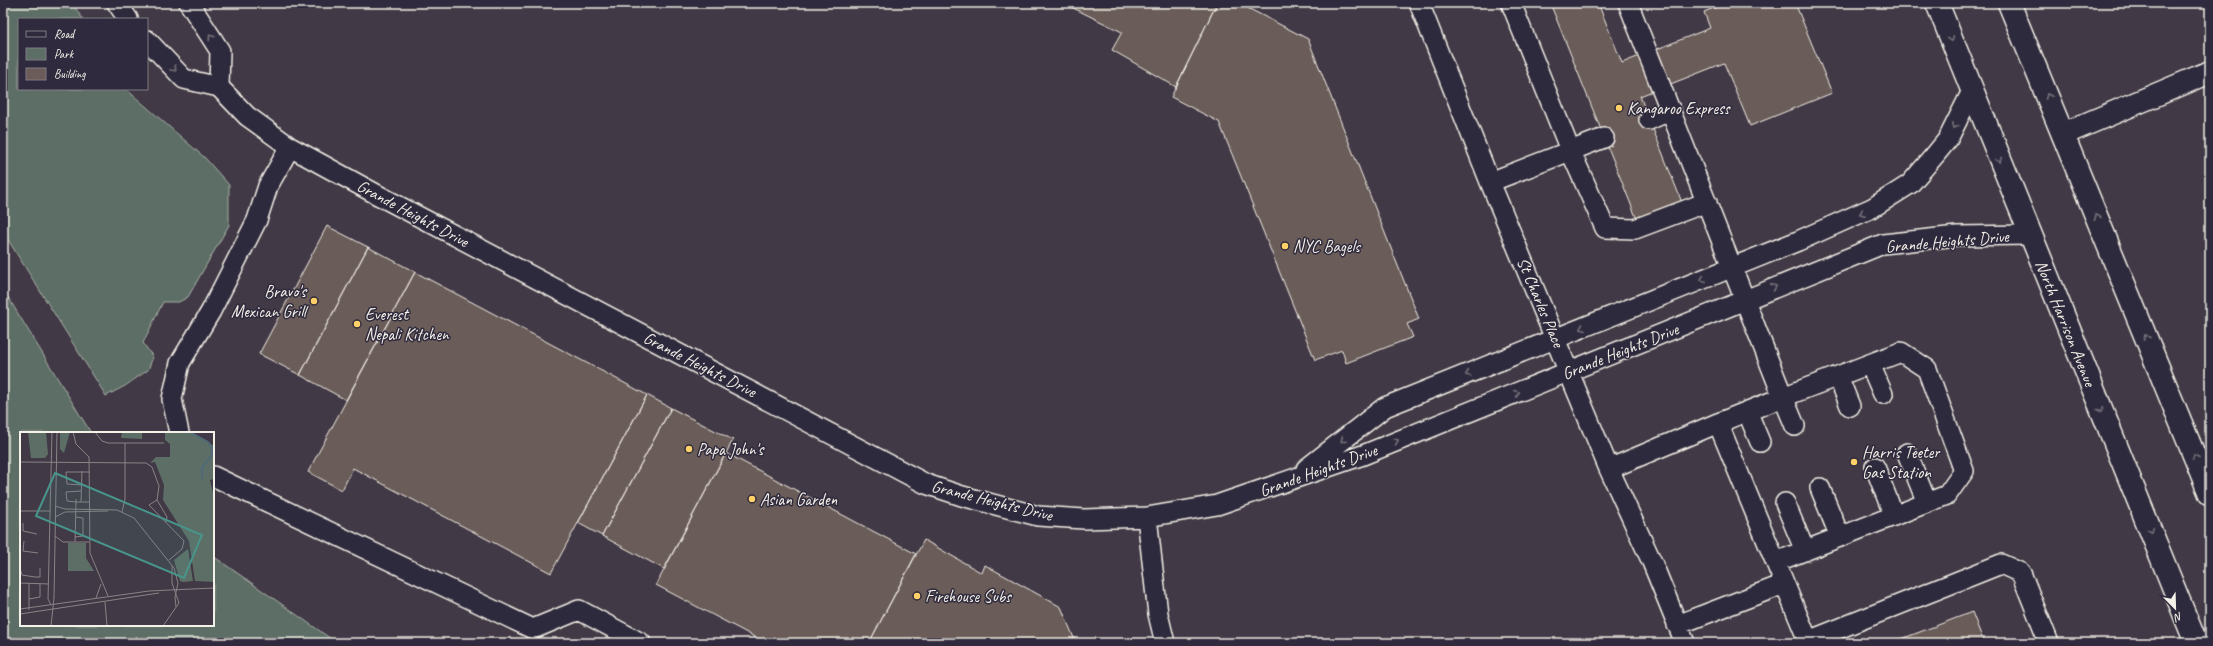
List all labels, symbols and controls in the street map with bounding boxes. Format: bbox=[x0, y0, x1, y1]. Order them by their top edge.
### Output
legend bbox=[18, 18, 148, 90]
text: Road bbox=[54, 26, 76, 42]
one-way arrow bbox=[208, 34, 216, 41]
one-way arrow bbox=[1947, 36, 1955, 43]
text: Park bbox=[54, 46, 75, 62]
one-way arrow bbox=[169, 64, 176, 71]
text: Building bbox=[54, 66, 86, 82]
one-way arrow bbox=[2044, 93, 2052, 100]
place label: Kangaroo Express bbox=[1627, 98, 1731, 119]
marker: Kangaroo Express bbox=[1614, 103, 1624, 113]
one-way arrow bbox=[1952, 122, 1960, 129]
one-way arrow bbox=[1995, 156, 2003, 163]
street label: Grande Heights Drive bbox=[353, 175, 474, 252]
one-way arrow bbox=[1858, 208, 1866, 216]
one-way arrow bbox=[2094, 213, 2102, 221]
street label: Grande Heights Drive bbox=[1885, 226, 2011, 257]
place label: NYC Bagels bbox=[1293, 236, 1362, 257]
marker: NYC Bagels bbox=[1280, 241, 1290, 251]
street label: St Charles Place bbox=[1512, 254, 1569, 352]
street label: North Harrison Avenue bbox=[2031, 257, 2101, 391]
one-way arrow bbox=[1699, 274, 1707, 282]
place label: Bravo's Mexican Grill bbox=[231, 281, 309, 322]
one-way arrow bbox=[1770, 284, 1777, 292]
marker: Bravo's Mexican Grill bbox=[309, 296, 319, 306]
place label: Everest Nepali Kitchen bbox=[365, 304, 450, 345]
street label: Grande Heights Drive bbox=[1559, 318, 1683, 384]
marker: Everest Nepali Kitchen bbox=[352, 319, 362, 329]
one-way arrow bbox=[1579, 323, 1586, 331]
street label: Grande Heights Drive bbox=[640, 327, 761, 403]
one-way arrow bbox=[2143, 334, 2151, 341]
one-way arrow bbox=[1465, 369, 1472, 377]
one-way arrow bbox=[1514, 389, 1521, 397]
one-way arrow bbox=[2097, 406, 2105, 413]
inset map bbox=[20, 432, 214, 626]
one-way arrow bbox=[1341, 436, 1348, 443]
one-way arrow bbox=[1393, 438, 1400, 446]
place label: Papa John's bbox=[697, 439, 766, 460]
street label: Grande Heights Drive bbox=[1257, 439, 1381, 501]
place label: Harris Teeter Gas Station bbox=[1862, 442, 1941, 483]
marker: Papa John's bbox=[684, 444, 694, 454]
one-way arrow bbox=[2192, 454, 2200, 461]
marker: Harris Teeter Gas Station bbox=[1849, 457, 1859, 467]
street label: Grande Heights Drive bbox=[929, 475, 1056, 526]
place label: Asian Garden bbox=[760, 489, 837, 510]
marker: Asian Garden bbox=[747, 494, 757, 504]
one-way arrow bbox=[2146, 527, 2154, 534]
place label: Firehouse Subs bbox=[925, 586, 1012, 607]
north arrow bbox=[2155, 588, 2195, 628]
marker: Firehouse Subs bbox=[912, 591, 922, 601]
text: N bbox=[2171, 609, 2185, 626]

